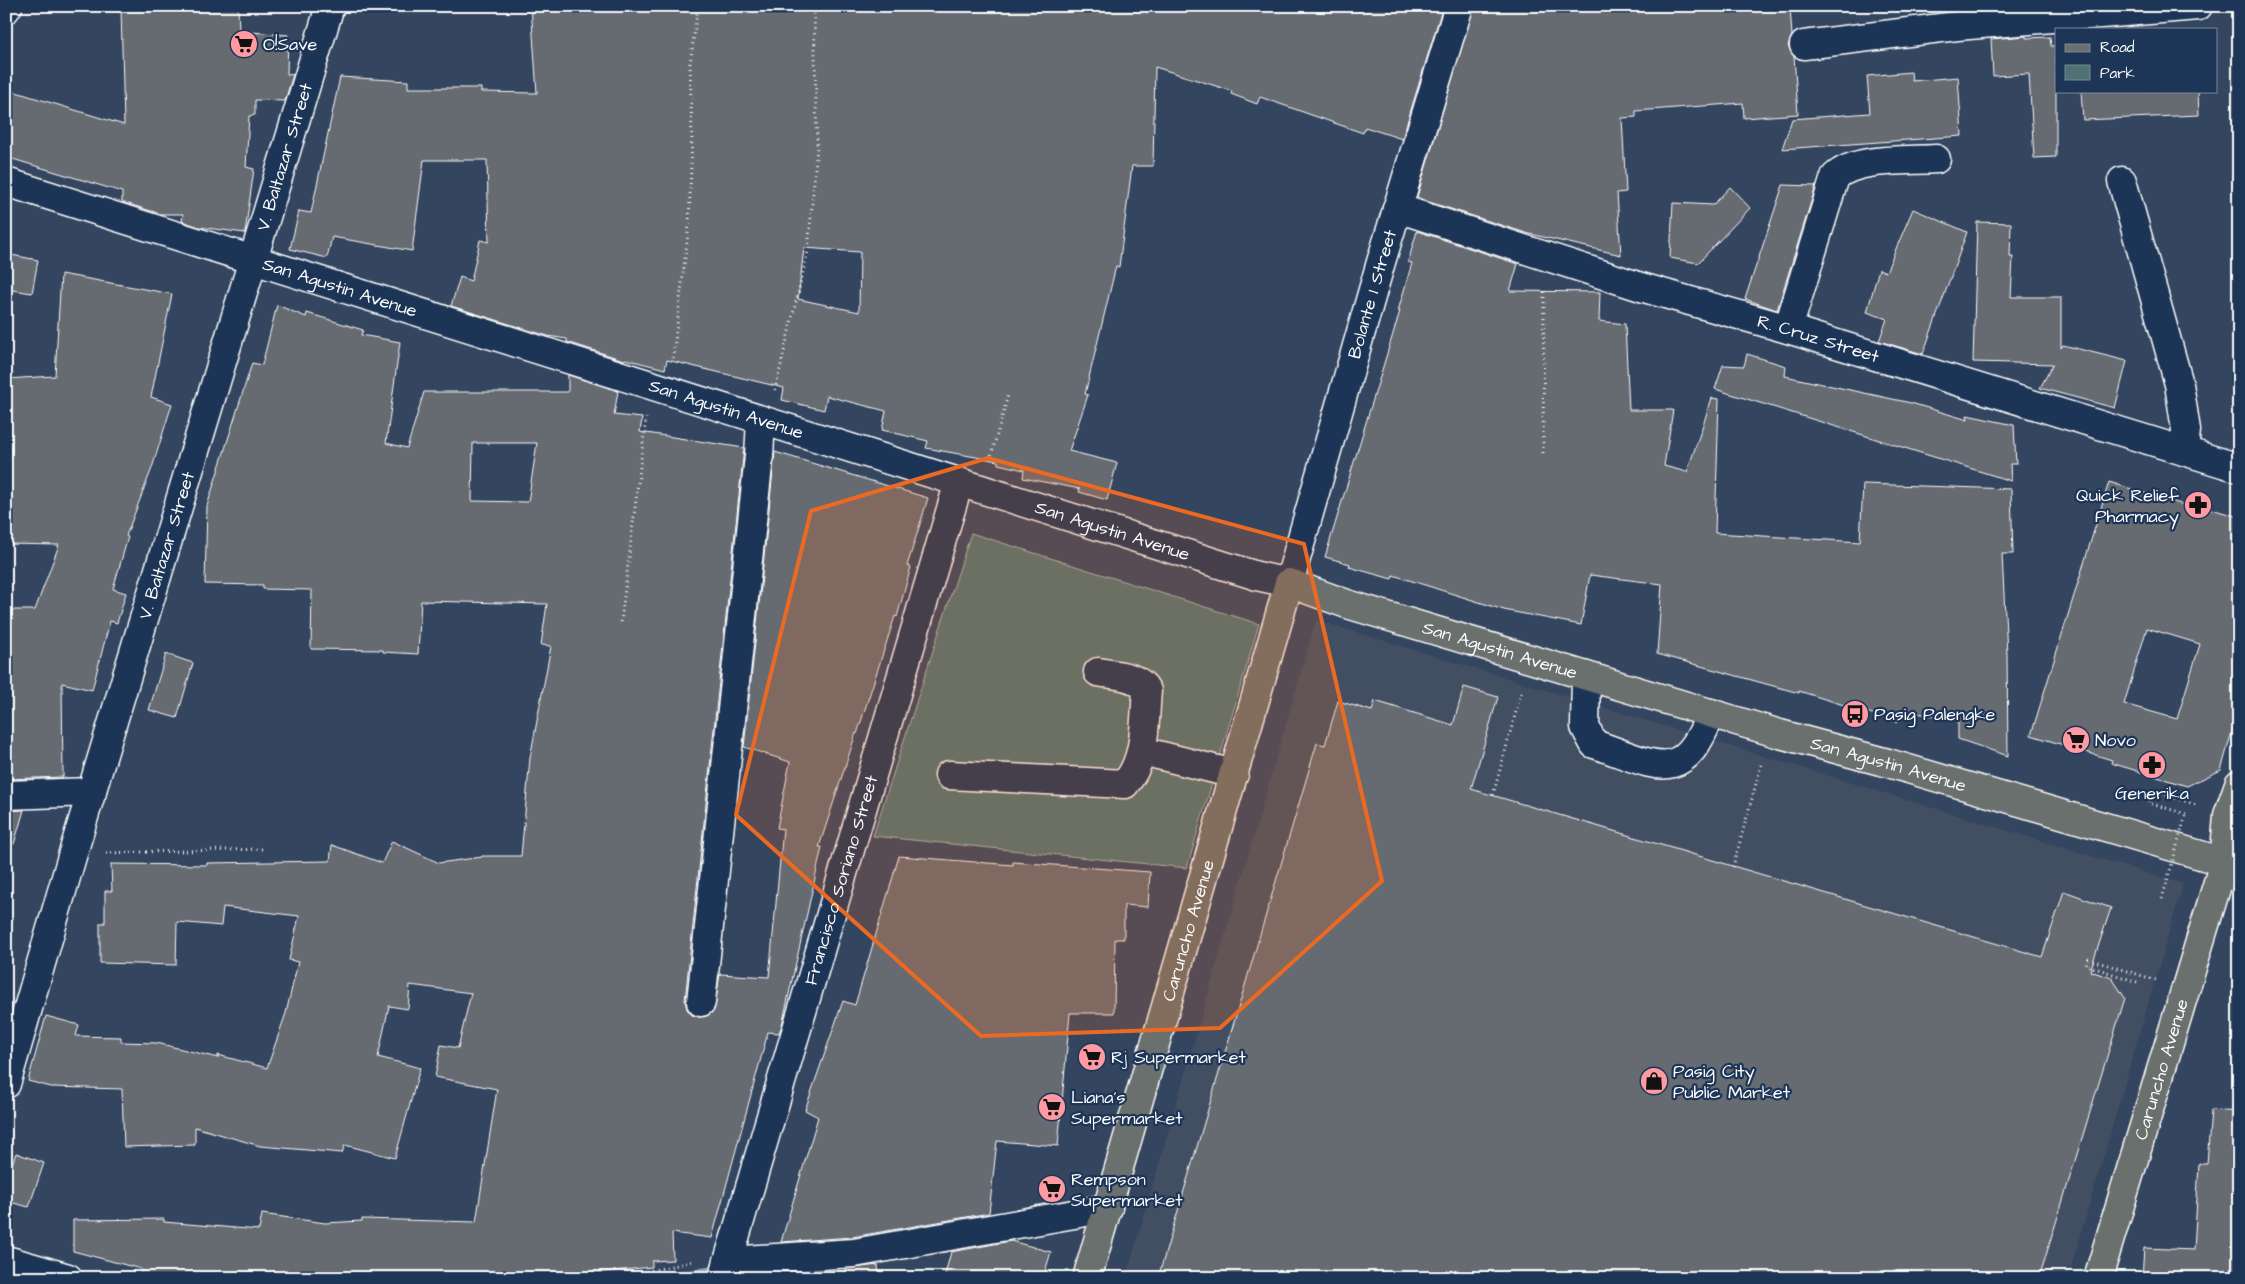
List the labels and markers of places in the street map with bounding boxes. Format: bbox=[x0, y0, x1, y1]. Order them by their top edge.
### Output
supermarket icon: O!Save bbox=[229, 29, 259, 59]
place label: O!Save bbox=[263, 32, 318, 57]
place label: Quick Relief Pharmacy bbox=[2076, 483, 2179, 530]
pharmacy icon: Quick Relief Pharmacy bbox=[2183, 490, 2213, 520]
bus stop icon: Pasig Palengke bbox=[1840, 699, 1870, 729]
place label: Pasig Palengke bbox=[1874, 702, 1995, 728]
supermarket icon: Novo bbox=[2061, 725, 2091, 755]
place label: Novo bbox=[2095, 728, 2136, 753]
pharmacy icon: Generika bbox=[2137, 750, 2167, 780]
place label: Generika bbox=[2115, 781, 2189, 806]
supermarket icon: Rj Supermarket bbox=[1077, 1042, 1107, 1072]
place label: Rj Supermarket bbox=[1111, 1045, 1247, 1070]
place label: Pasig City Public Market bbox=[1673, 1059, 1791, 1105]
shop icon: Pasig City Public Market bbox=[1639, 1066, 1669, 1096]
place label: Liana's Supermarket bbox=[1071, 1085, 1183, 1131]
supermarket icon: Liana's Supermarket bbox=[1037, 1092, 1067, 1122]
place label: Rempson Supermarket bbox=[1071, 1167, 1183, 1213]
supermarket icon: Rempson Supermarket bbox=[1037, 1174, 1067, 1204]

